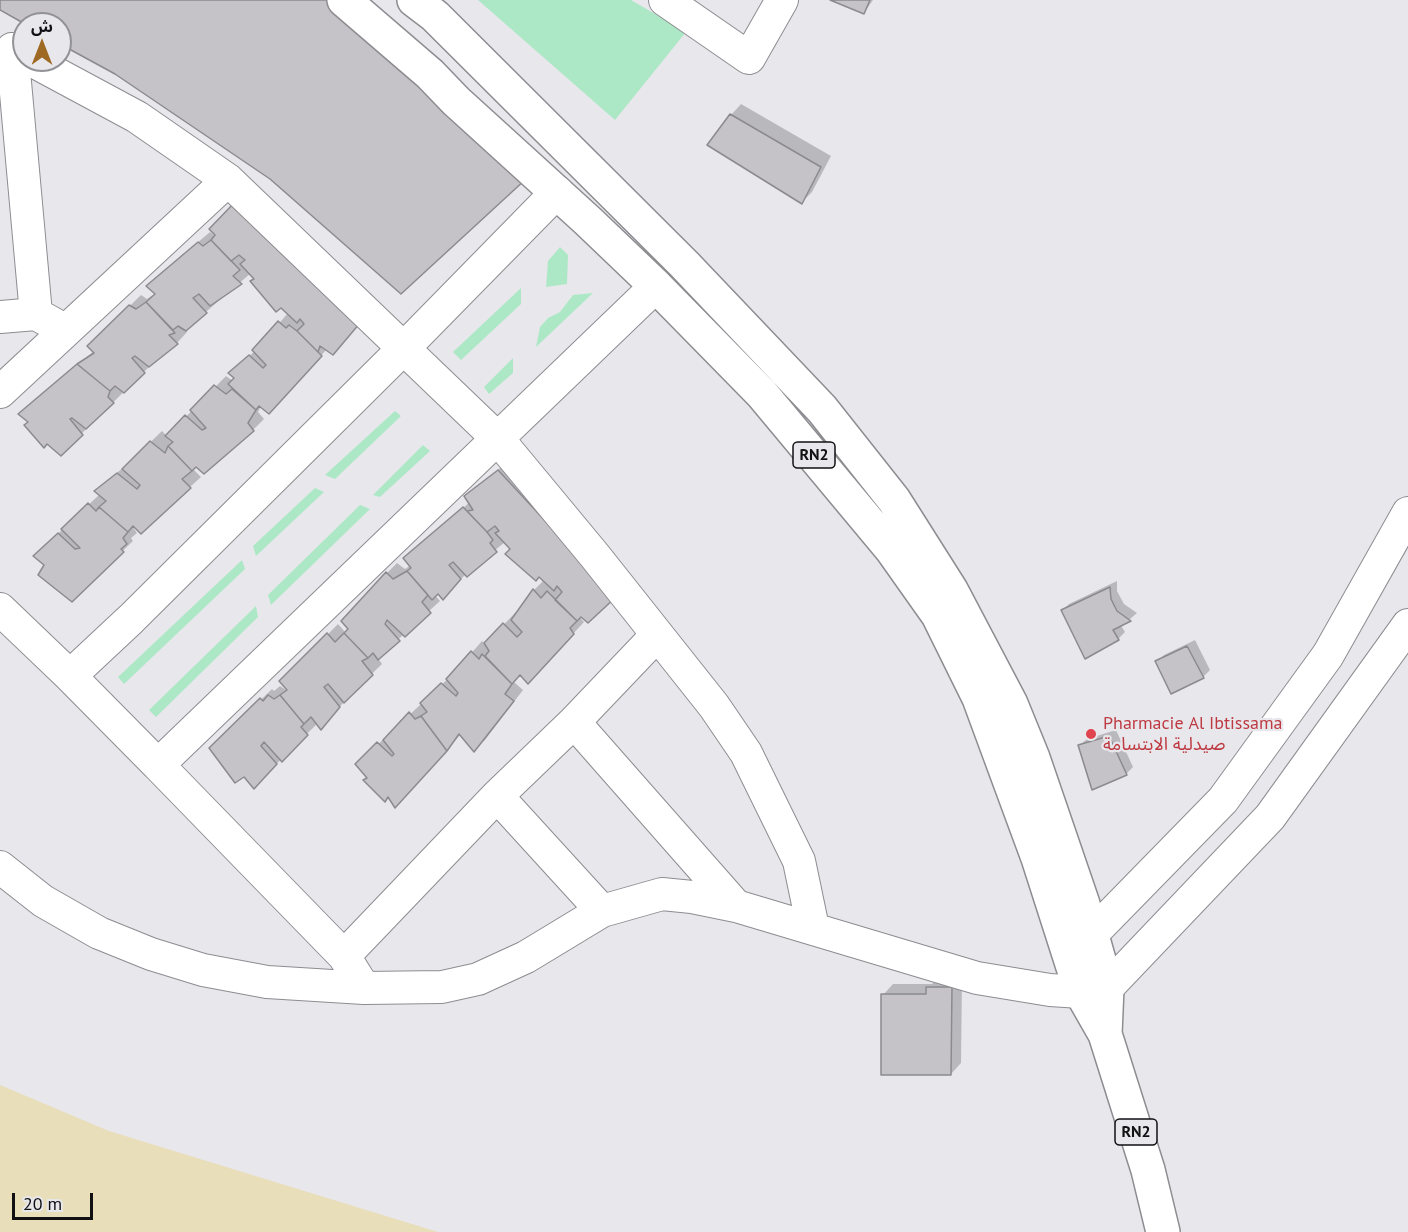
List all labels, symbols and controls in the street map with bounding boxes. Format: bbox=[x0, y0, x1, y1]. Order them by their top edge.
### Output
north arrow bbox=[12, 12, 72, 72]
text: ش bbox=[31, 16, 53, 36]
road number: RN2 bbox=[793, 442, 835, 468]
place label: Pharmacie Al Ibtissama صيدلية الابتسامة bbox=[1103, 713, 1282, 756]
marker: Pharmacie Al Ibtissama صيدلية الابتسامة bbox=[1084, 727, 1098, 741]
road number: RN2 bbox=[1115, 1119, 1157, 1145]
scale bar bbox=[15, 1181, 96, 1219]
text: 20 m bbox=[23, 1192, 62, 1215]

